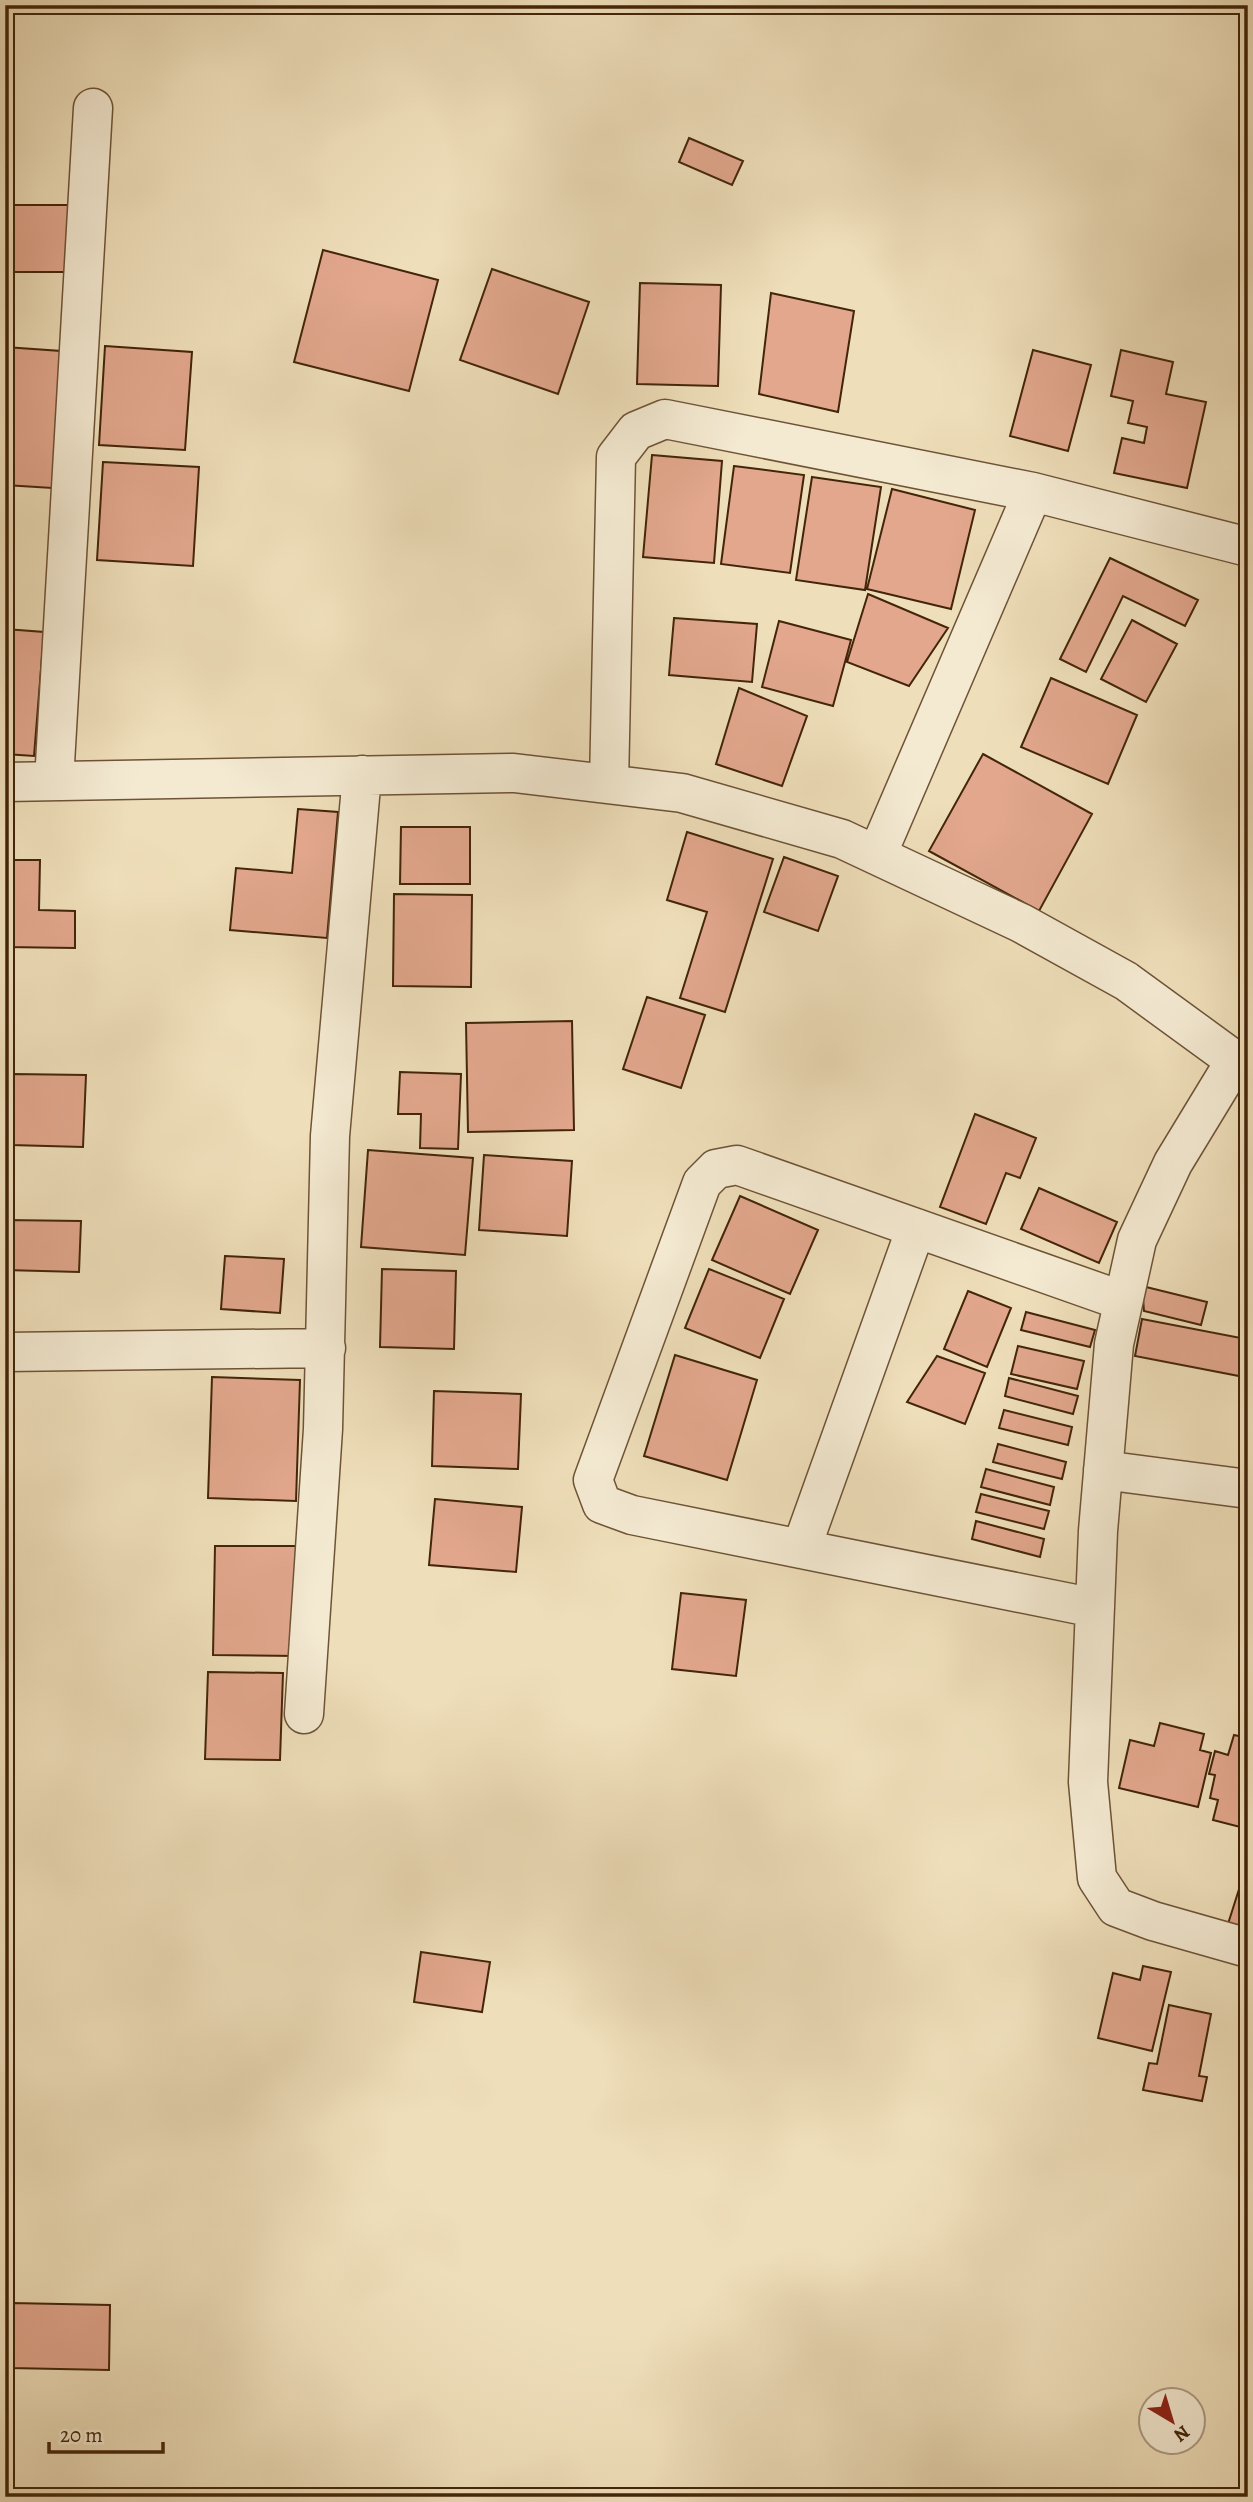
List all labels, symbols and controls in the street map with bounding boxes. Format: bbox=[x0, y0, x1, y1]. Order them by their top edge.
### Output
north arrow bbox=[1138, 2386, 1208, 2456]
scale bar bbox=[49, 2411, 163, 2455]
text: N bbox=[1168, 2419, 1195, 2448]
text: 20 m bbox=[60, 2421, 103, 2449]

